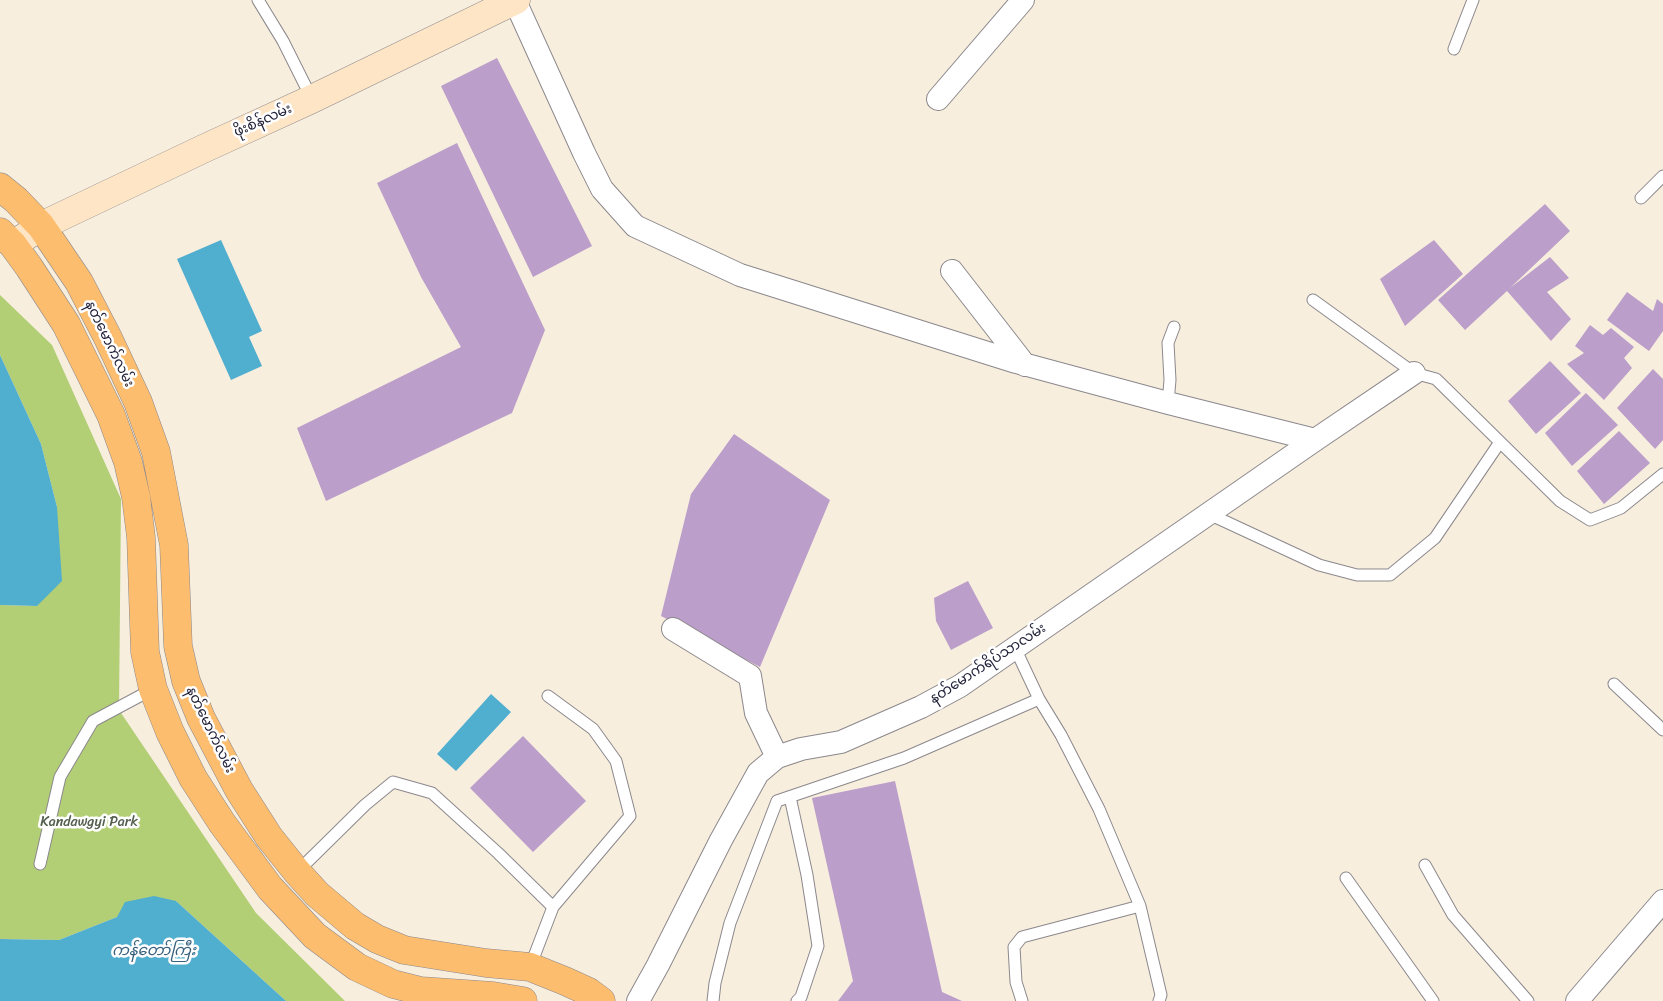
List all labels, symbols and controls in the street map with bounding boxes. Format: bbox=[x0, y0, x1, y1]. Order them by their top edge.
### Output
street label: ဖိုးစိန်လမ်း bbox=[231, 101, 295, 141]
street label: နတ်မောက်လမ်း bbox=[81, 298, 137, 390]
street label: နတ်မောက်ရိပ်သာလမ်း bbox=[927, 620, 1049, 708]
street label: နတ်မောက်လမ်း bbox=[182, 684, 238, 776]
park label: Kandawgyi Park bbox=[40, 814, 138, 830]
water label: ကန်တော်ကြီး bbox=[112, 942, 196, 960]

